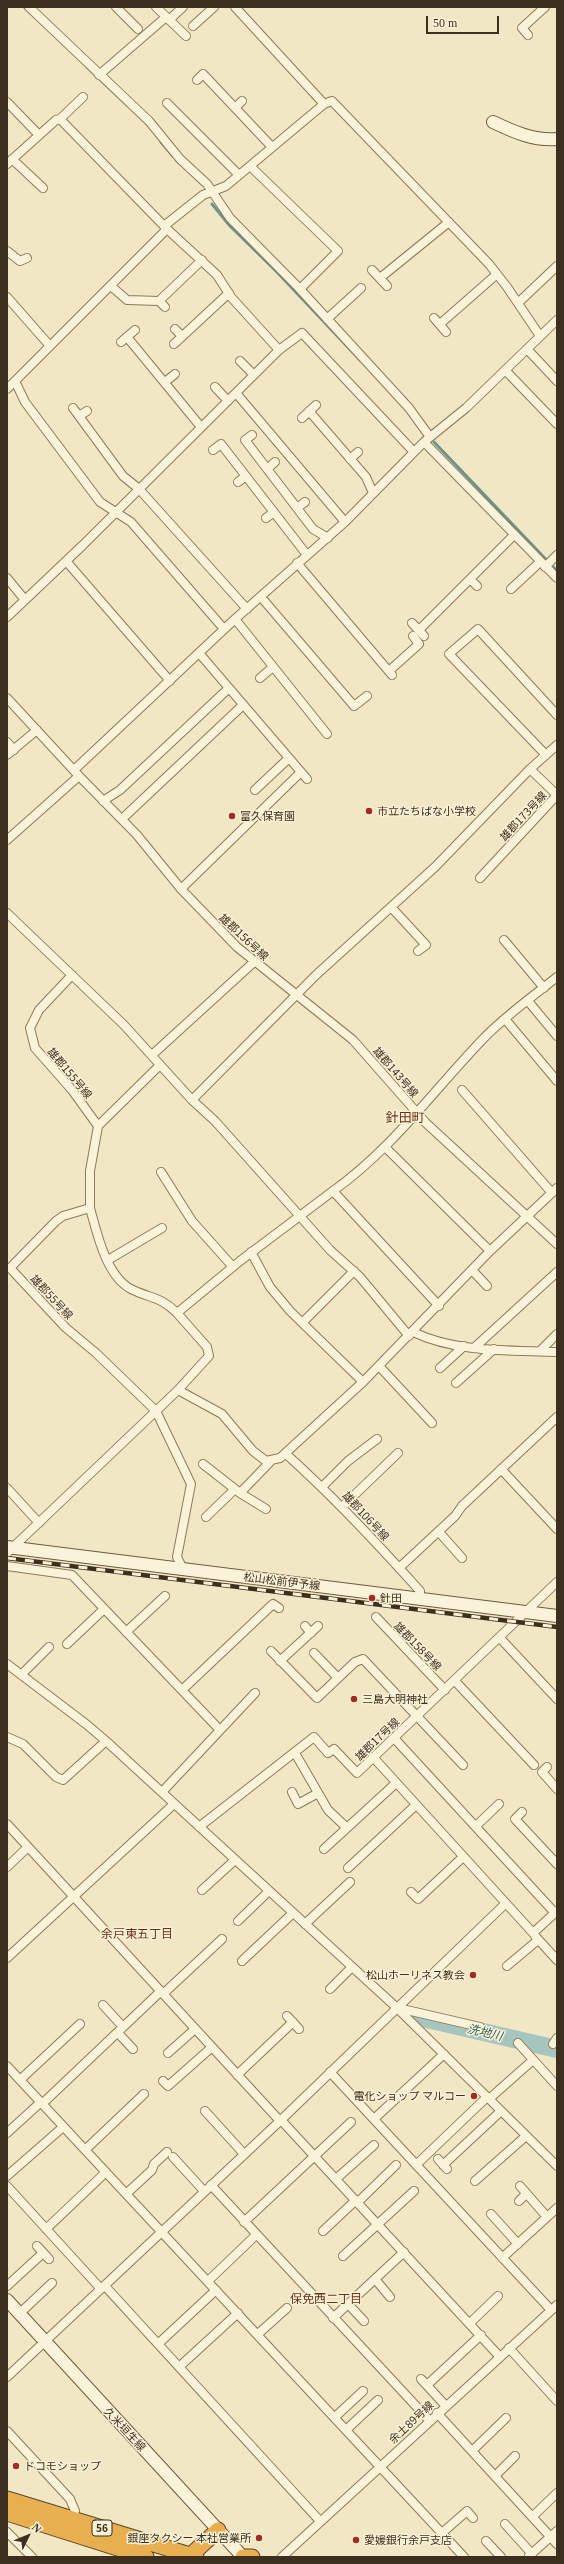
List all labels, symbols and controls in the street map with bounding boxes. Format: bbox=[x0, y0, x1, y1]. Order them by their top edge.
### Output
scale bar bbox=[428, 8, 501, 34]
text: 50 m bbox=[433, 16, 457, 30]
street label: 雄郡173号線 bbox=[497, 789, 549, 843]
place label: 市立たちばな小学校 bbox=[377, 804, 476, 818]
marker: 市立たちばな小学校 bbox=[364, 806, 374, 816]
place label: 富久保育園 bbox=[240, 809, 295, 823]
marker: 富久保育園 bbox=[227, 811, 237, 821]
street label: 雄郡156号線 bbox=[217, 911, 271, 963]
street label: 雄郡143号線 bbox=[371, 1044, 421, 1100]
street label: 雄郡155号線 bbox=[45, 1045, 95, 1101]
district label: 針田町 bbox=[386, 1109, 424, 1125]
street label: 雄郡55号線 bbox=[28, 1272, 76, 1322]
street label: 雄郡106号線 bbox=[340, 1489, 392, 1543]
street label: 松山松前伊予線 bbox=[243, 1570, 321, 1592]
place label: 針田 bbox=[380, 1591, 402, 1605]
marker: 針田 bbox=[367, 1593, 377, 1603]
street label: 雄郡158号線 bbox=[392, 1619, 444, 1673]
place label: 三島大明神社 bbox=[362, 1692, 428, 1706]
marker: 三島大明神社 bbox=[349, 1694, 359, 1704]
street label: 雄郡17号線 bbox=[352, 1715, 402, 1763]
district label: 余戸東五丁目 bbox=[101, 1926, 173, 1940]
place label: 松山ホーリネス教会 bbox=[366, 1968, 465, 1982]
marker: 松山ホーリネス教会 bbox=[468, 1970, 478, 1980]
water label: 洗地川 bbox=[466, 2021, 504, 2043]
place label: 電化ショップ マルコー bbox=[354, 2089, 466, 2103]
marker: 電化ショップ マルコー bbox=[469, 2091, 479, 2101]
district label: 保免西二丁目 bbox=[290, 2291, 362, 2305]
street label: 余土89号線 bbox=[386, 2398, 436, 2446]
street label: 久米垣生線 bbox=[101, 2404, 149, 2454]
place label: ドコモショップ bbox=[24, 2459, 101, 2473]
marker: ドコモショップ bbox=[11, 2461, 21, 2471]
north arrow bbox=[8, 2516, 48, 2556]
road number: 56 bbox=[92, 2520, 112, 2536]
text: N bbox=[30, 2521, 44, 2535]
place label: 銀座タクシー 本社営業所 bbox=[128, 2531, 251, 2545]
marker: 銀座タクシー 本社営業所 bbox=[254, 2533, 264, 2543]
place label: 愛媛銀行余戸支店 bbox=[364, 2533, 452, 2547]
marker: 愛媛銀行余戸支店 bbox=[351, 2535, 361, 2545]

